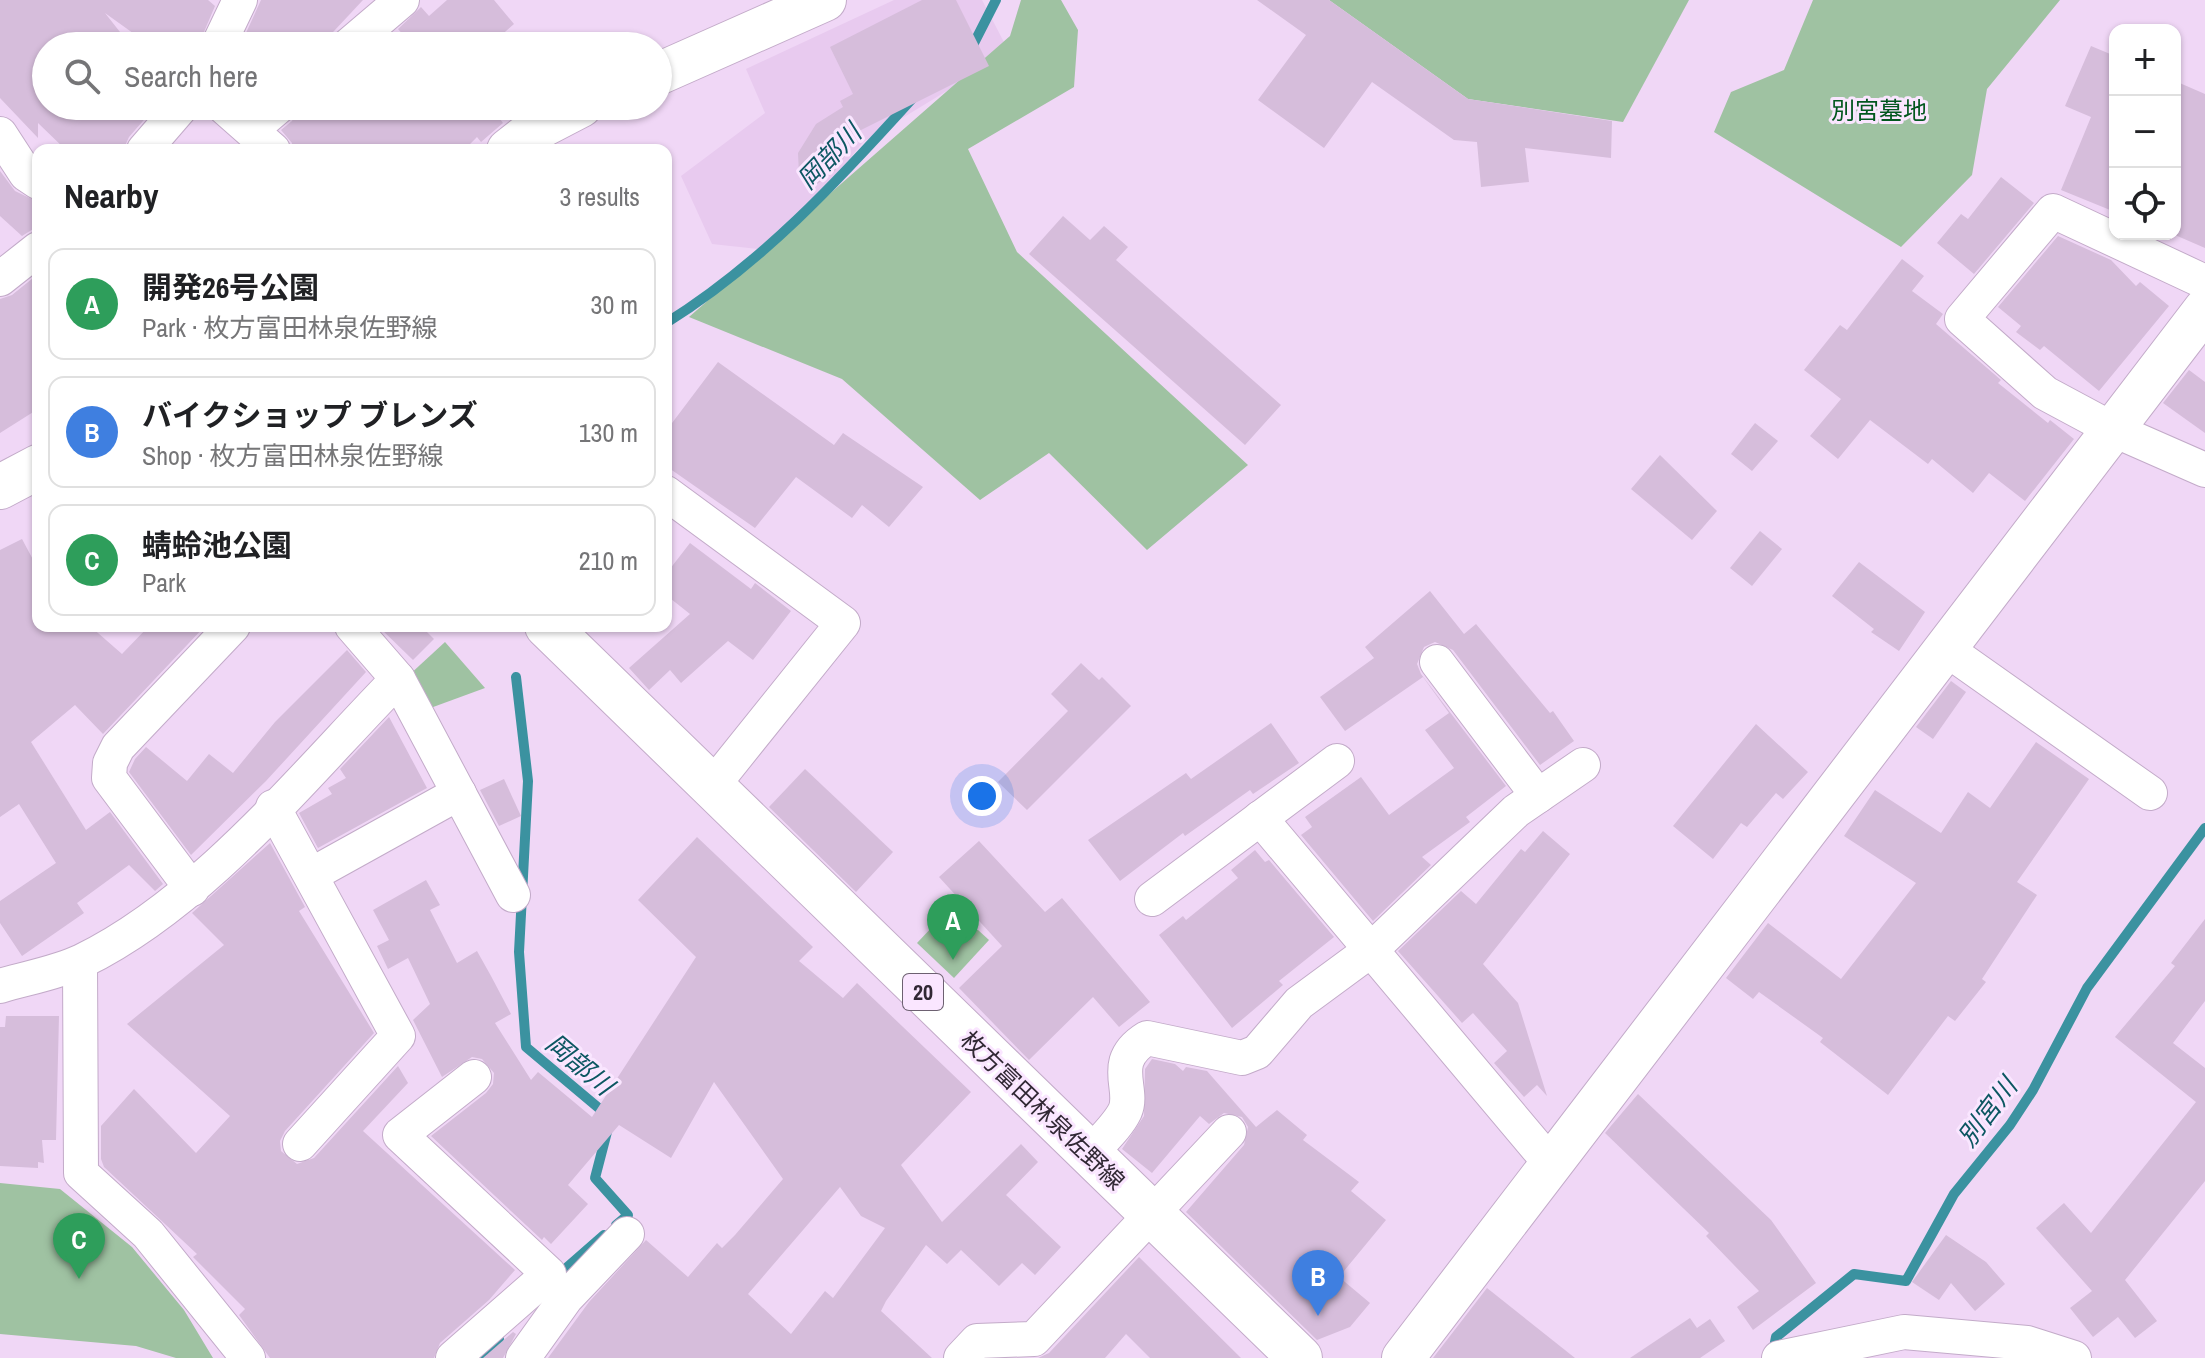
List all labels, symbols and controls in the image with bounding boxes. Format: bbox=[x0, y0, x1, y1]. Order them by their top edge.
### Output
map controls bbox=[2109, 24, 2181, 240]
button: + bbox=[2109, 24, 2181, 96]
search box bbox=[32, 32, 672, 120]
icon: search bbox=[60, 54, 104, 98]
text: Search here bbox=[124, 56, 258, 96]
park label: 別宮墓地 bbox=[1831, 94, 1927, 126]
button: − bbox=[2109, 96, 2181, 168]
water label: 岡部川 bbox=[789, 114, 871, 196]
button: locate bbox=[2109, 168, 2181, 240]
text: Nearby bbox=[64, 173, 159, 219]
text: 3 results bbox=[559, 179, 640, 214]
text: 開発26号公園 bbox=[142, 267, 319, 307]
text: A bbox=[84, 287, 100, 322]
text: 30 m bbox=[591, 287, 638, 322]
text: Park · 枚方富田林泉佐野線 bbox=[142, 310, 438, 345]
text: バイクショップ ブレンズ bbox=[142, 395, 478, 435]
text: B bbox=[84, 415, 100, 450]
text: 130 m bbox=[579, 415, 638, 450]
text: Shop · 枚方富田林泉佐野線 bbox=[142, 438, 444, 473]
text: 蜻蛉池公園 bbox=[142, 525, 292, 565]
text: C bbox=[84, 543, 100, 578]
text: 210 m bbox=[579, 543, 638, 578]
text: Park bbox=[142, 565, 186, 600]
your location bbox=[962, 776, 1002, 816]
pin: A bbox=[927, 894, 979, 960]
road number: 20 bbox=[903, 974, 943, 1010]
street label: 枚方富田林泉佐野線 bbox=[954, 1023, 1132, 1197]
water label: 岡部川 bbox=[539, 1026, 623, 1104]
water label: 別宮川 bbox=[1950, 1068, 2026, 1154]
pin: C bbox=[53, 1213, 105, 1279]
pin: B bbox=[1292, 1250, 1344, 1316]

